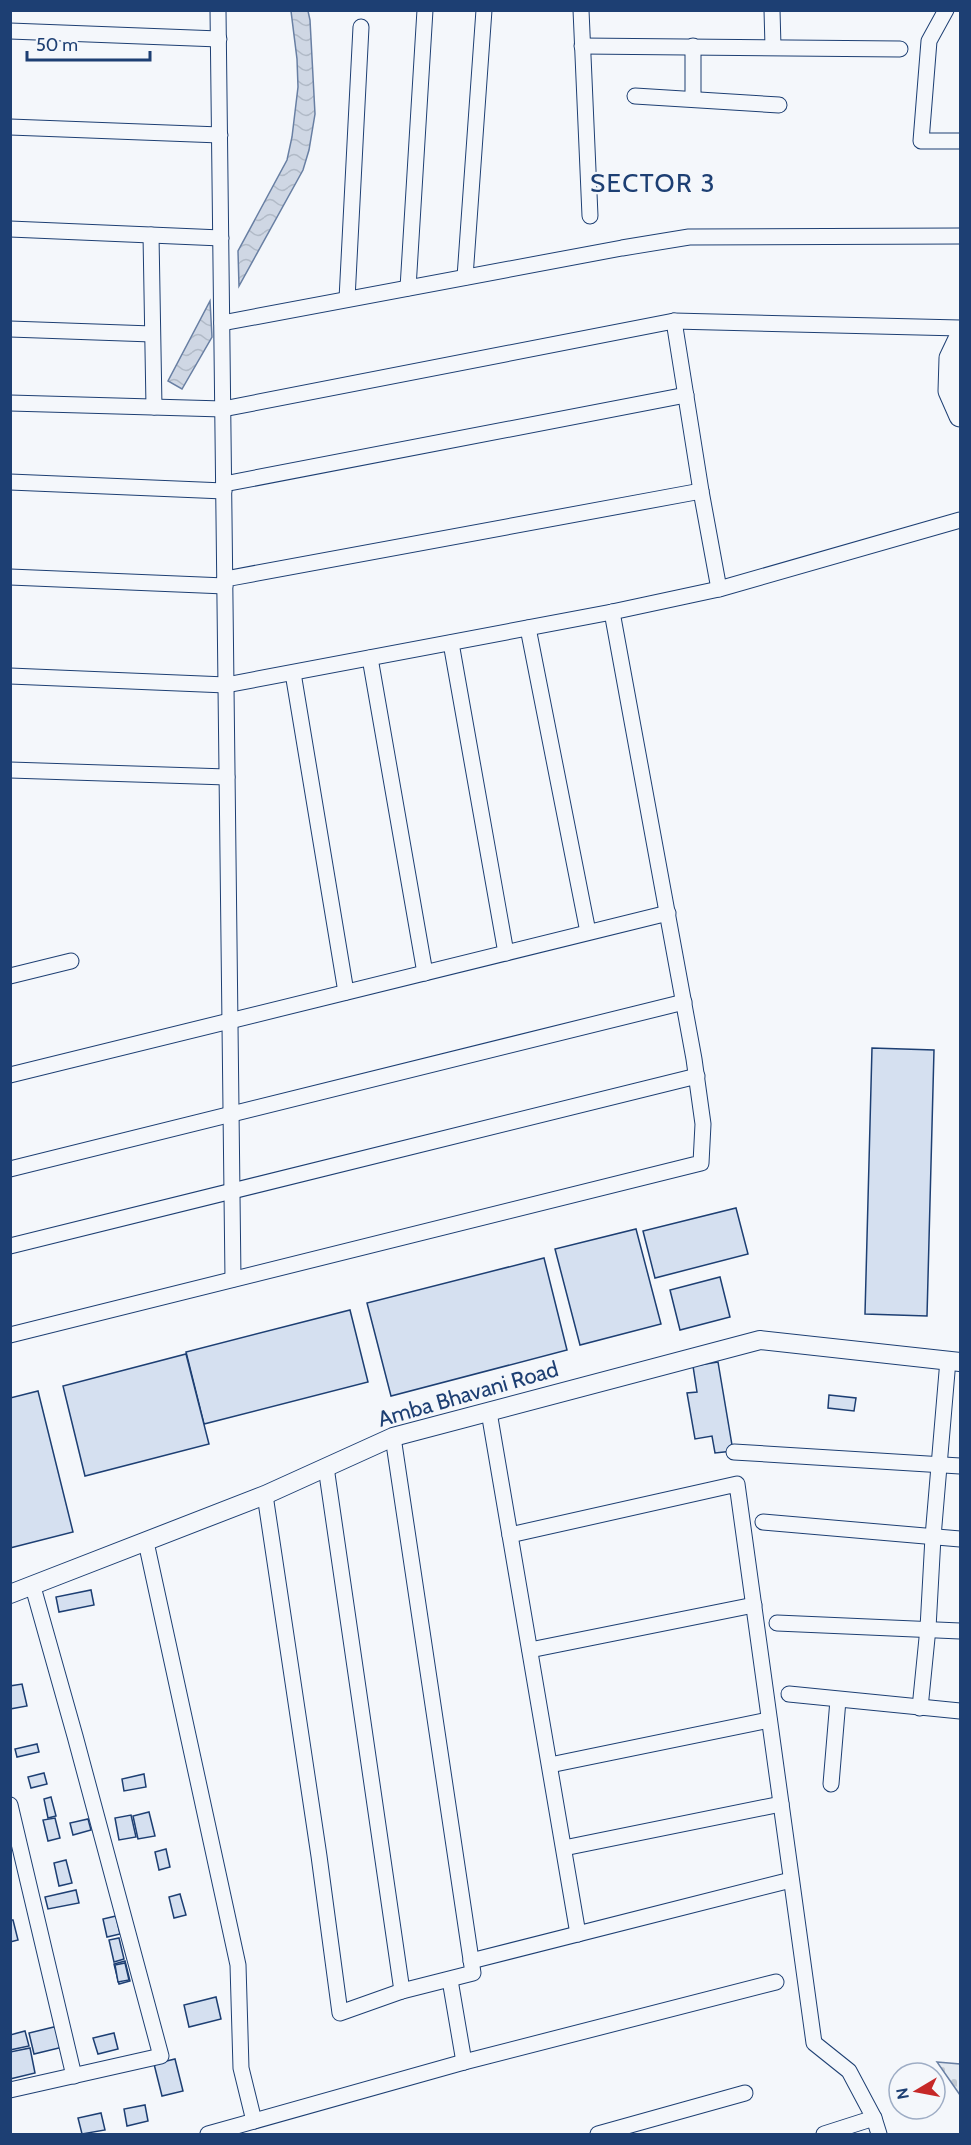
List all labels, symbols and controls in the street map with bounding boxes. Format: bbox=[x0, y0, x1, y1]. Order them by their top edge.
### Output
scale bar bbox=[27, 24, 150, 62]
text: 50 m bbox=[36, 34, 78, 56]
district label: SECTOR 3 bbox=[590, 167, 716, 199]
street label: Amba Bhavani Road bbox=[375, 1355, 561, 1433]
north arrow bbox=[887, 2061, 947, 2121]
text: N bbox=[892, 2086, 913, 2101]

